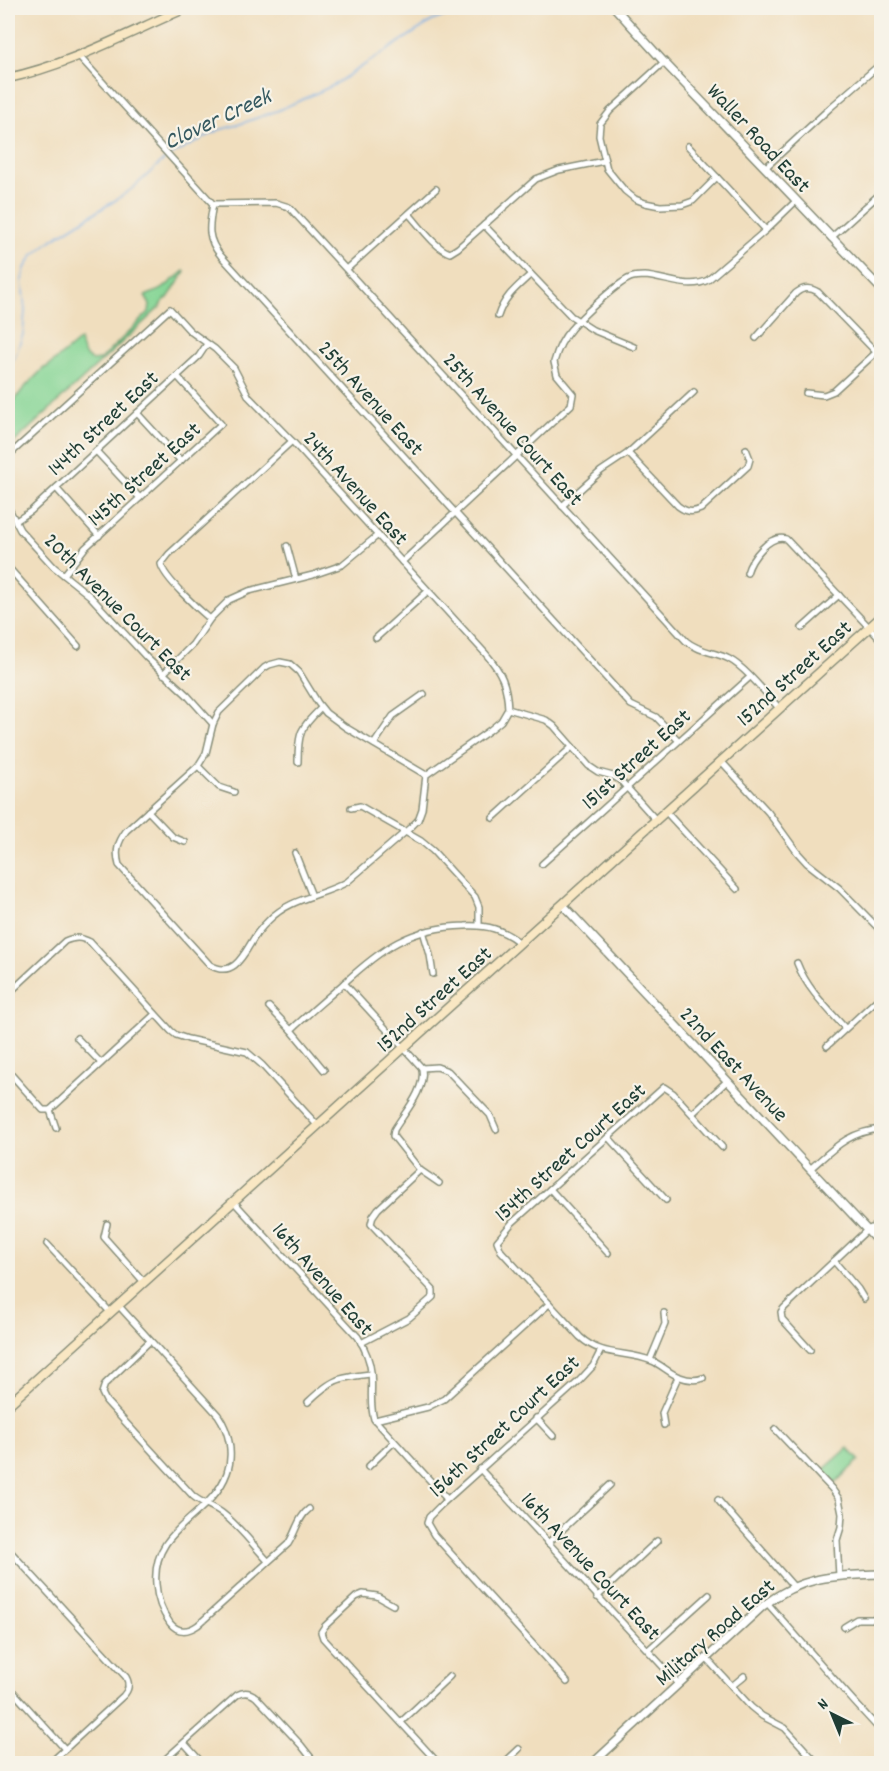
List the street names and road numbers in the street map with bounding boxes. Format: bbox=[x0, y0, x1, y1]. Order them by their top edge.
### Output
street label: Waller Road East bbox=[698, 78, 817, 201]
street label: 25th Avenue East bbox=[309, 335, 430, 464]
street label: 25th Avenue Court East bbox=[434, 347, 589, 514]
street label: 144th Street East bbox=[42, 365, 167, 484]
street label: 145th Street East bbox=[82, 416, 209, 535]
street label: 24th Avenue East bbox=[294, 425, 414, 554]
street label: 20th Avenue Court East bbox=[35, 527, 198, 690]
street label: 152nd Street East bbox=[731, 614, 860, 735]
street label: 151st Street East bbox=[576, 703, 699, 818]
street label: 152nd Street East bbox=[371, 940, 500, 1061]
street label: 22nd East Avenue bbox=[671, 1001, 794, 1130]
street label: 154th Street Court East bbox=[489, 1077, 654, 1230]
street label: 16th Avenue East bbox=[263, 1217, 380, 1344]
street label: 156th Street Court East bbox=[423, 1349, 588, 1506]
street label: 16th Avenue Court East bbox=[512, 1486, 667, 1649]
street label: Military Road East bbox=[649, 1573, 783, 1695]

